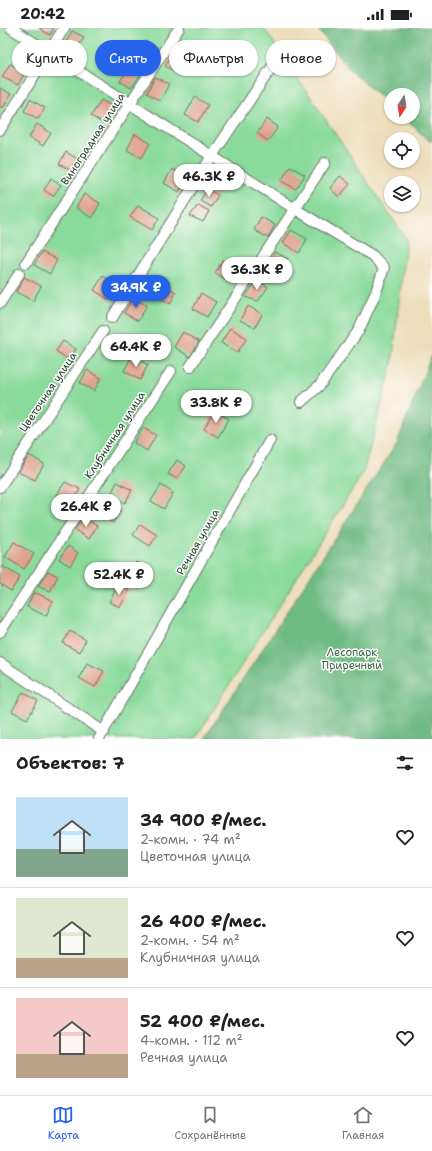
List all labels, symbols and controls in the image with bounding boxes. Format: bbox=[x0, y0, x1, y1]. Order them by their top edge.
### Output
text: 20:42 bbox=[20, 4, 65, 24]
chip: Купить bbox=[12, 40, 87, 76]
chip: Снять bbox=[95, 40, 161, 76]
chip: Фильтры bbox=[169, 40, 258, 76]
chip: Новое bbox=[266, 40, 336, 76]
north arrow bbox=[384, 88, 420, 124]
map controls bbox=[384, 88, 420, 212]
street label: Виноградная улица bbox=[57, 90, 129, 188]
button: locate bbox=[384, 132, 420, 168]
pin: 46.3K ₽ bbox=[172, 164, 246, 198]
text: 46.3K ₽ bbox=[183, 168, 235, 185]
button: layers bbox=[384, 176, 420, 212]
pin: 36.3K ₽ bbox=[220, 257, 294, 291]
text: 36.3K ₽ bbox=[231, 261, 284, 278]
pin: 34.9K ₽ bbox=[99, 275, 173, 309]
text: 34.9K ₽ bbox=[111, 279, 162, 296]
pin: 64.4K ₽ bbox=[99, 334, 173, 368]
text: 64.4K ₽ bbox=[110, 338, 162, 355]
street label: Цветочная улица bbox=[16, 349, 80, 435]
street label: Клубничная улица bbox=[81, 388, 149, 482]
pin: 33.8K ₽ bbox=[179, 390, 253, 424]
text: 33.8K ₽ bbox=[190, 394, 242, 411]
pin: 26.4K ₽ bbox=[49, 494, 123, 528]
text: 26.4K ₽ bbox=[60, 498, 112, 515]
street label: Речная улица bbox=[173, 506, 223, 578]
pin: 52.4K ₽ bbox=[82, 562, 156, 596]
text: 52.4K ₽ bbox=[93, 566, 145, 583]
park label: Лесопарк Приречный bbox=[322, 645, 382, 673]
text: Объектов: 7 bbox=[16, 752, 125, 774]
icon: filters bbox=[394, 752, 416, 774]
text: 34 900 ₽/мес. bbox=[140, 809, 267, 831]
icon: home bbox=[48, 813, 96, 861]
icon: heart bbox=[394, 826, 416, 848]
text: 2-комн. · 74 m² bbox=[140, 831, 241, 848]
text: Цветочная улица bbox=[140, 848, 251, 865]
text: 26 400 ₽/мес. bbox=[140, 910, 267, 932]
icon: home bbox=[48, 914, 96, 962]
icon: heart bbox=[394, 927, 416, 949]
text: 2-комн. · 54 m² bbox=[140, 932, 240, 949]
text: Клубничная улица bbox=[140, 949, 260, 966]
text: 52 400 ₽/мес. bbox=[140, 1010, 265, 1032]
icon: home bbox=[48, 1014, 96, 1062]
icon: heart bbox=[394, 1027, 416, 1049]
text: 4-комн. · 112 m² bbox=[140, 1032, 243, 1049]
text: Речная улица bbox=[140, 1049, 228, 1066]
tab: Карта bbox=[48, 1104, 79, 1143]
tab: Сохранённые bbox=[174, 1104, 246, 1143]
tab: Главная bbox=[342, 1104, 384, 1143]

